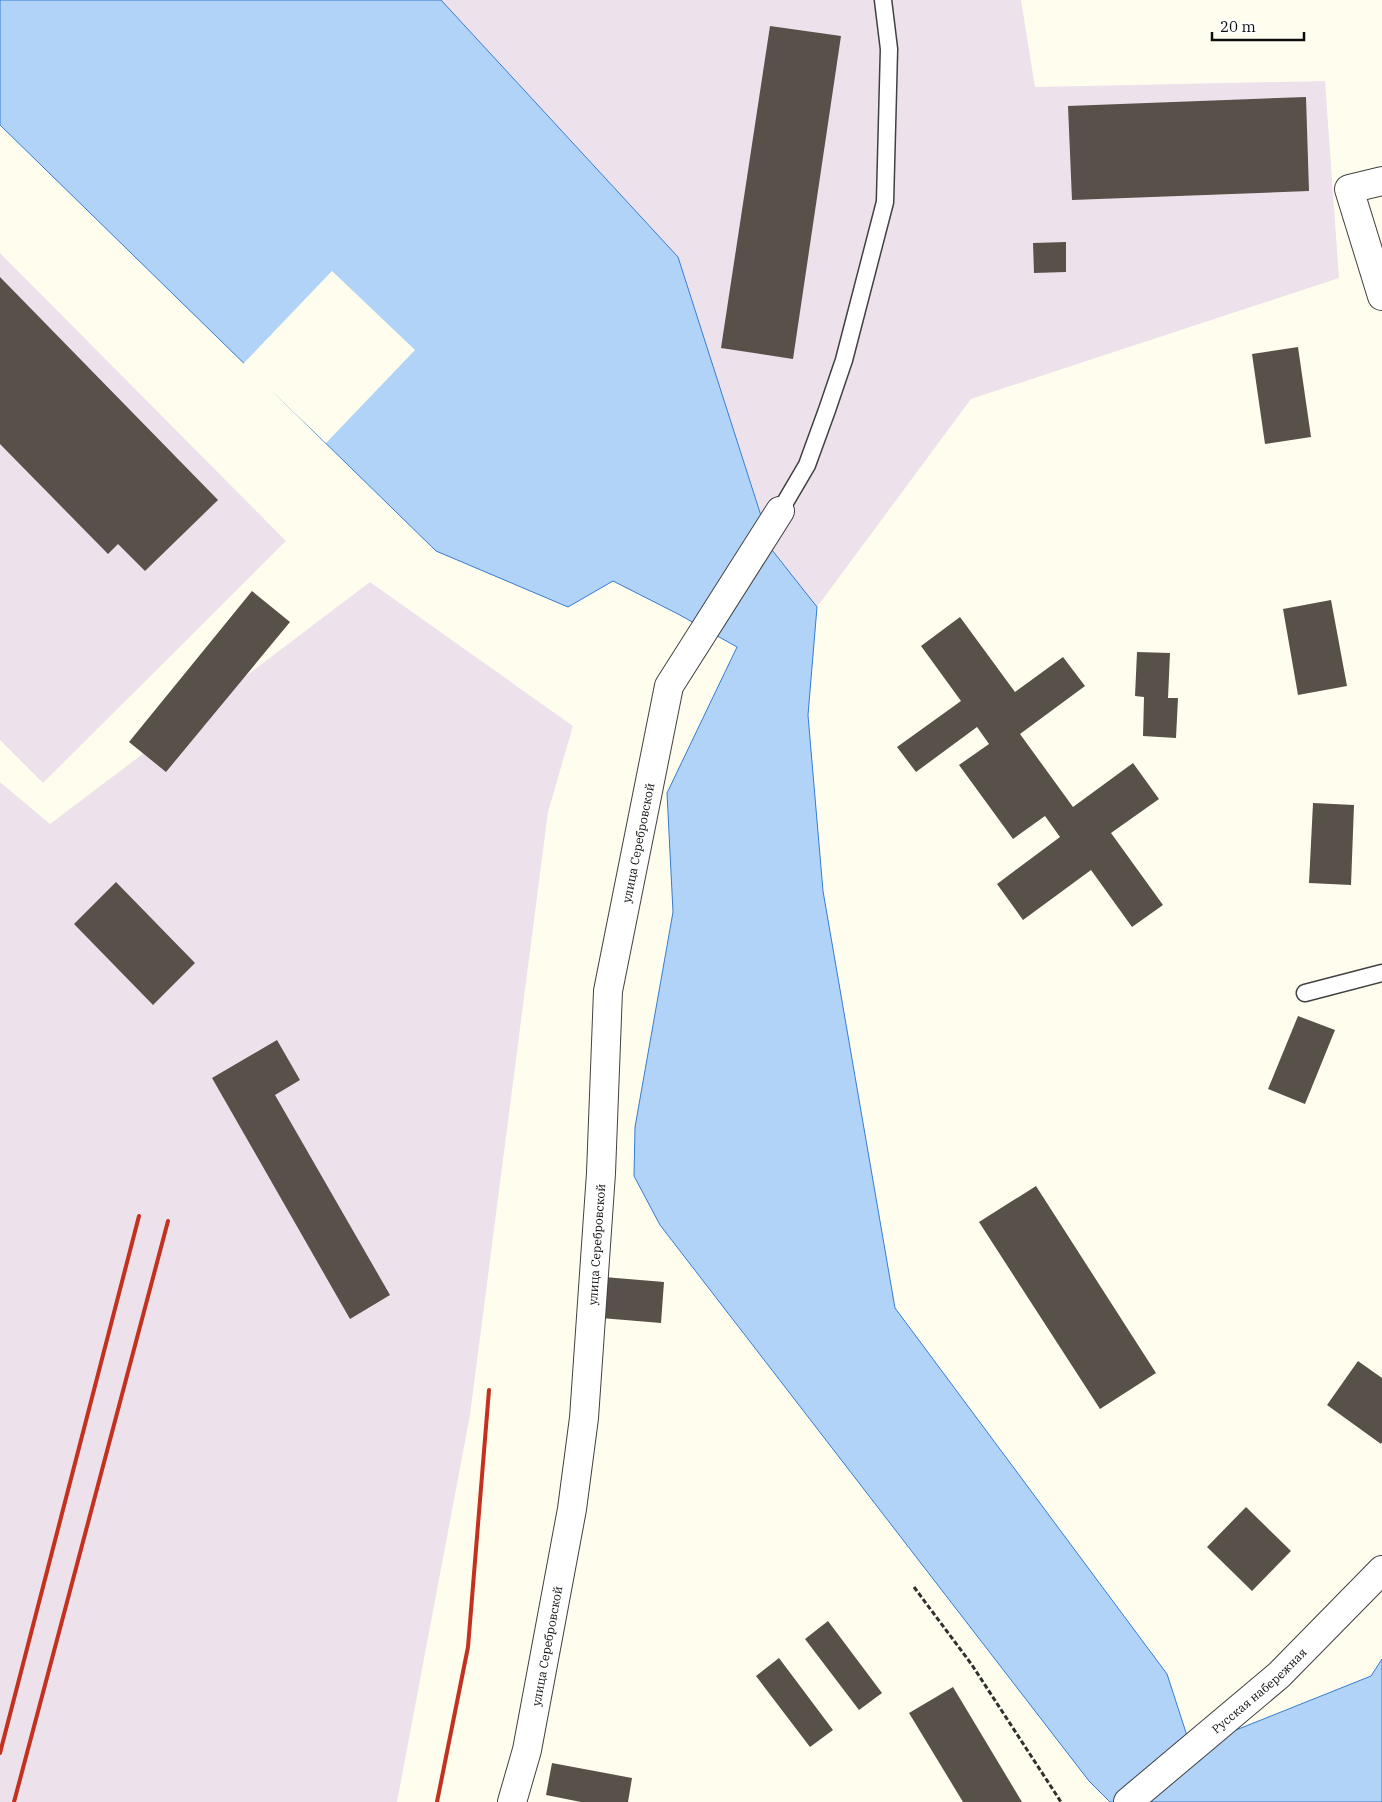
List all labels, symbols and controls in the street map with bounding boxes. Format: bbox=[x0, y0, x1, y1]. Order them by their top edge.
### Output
scale bar bbox=[1212, 10, 1304, 42]
text: 20 m bbox=[1220, 17, 1256, 36]
street label: улица Серебровской bbox=[618, 781, 657, 904]
street label: улица Серебровской bbox=[584, 1183, 608, 1306]
street label: улица Серебровской bbox=[528, 1585, 565, 1707]
street label: Русская набережная bbox=[1208, 1644, 1309, 1736]

